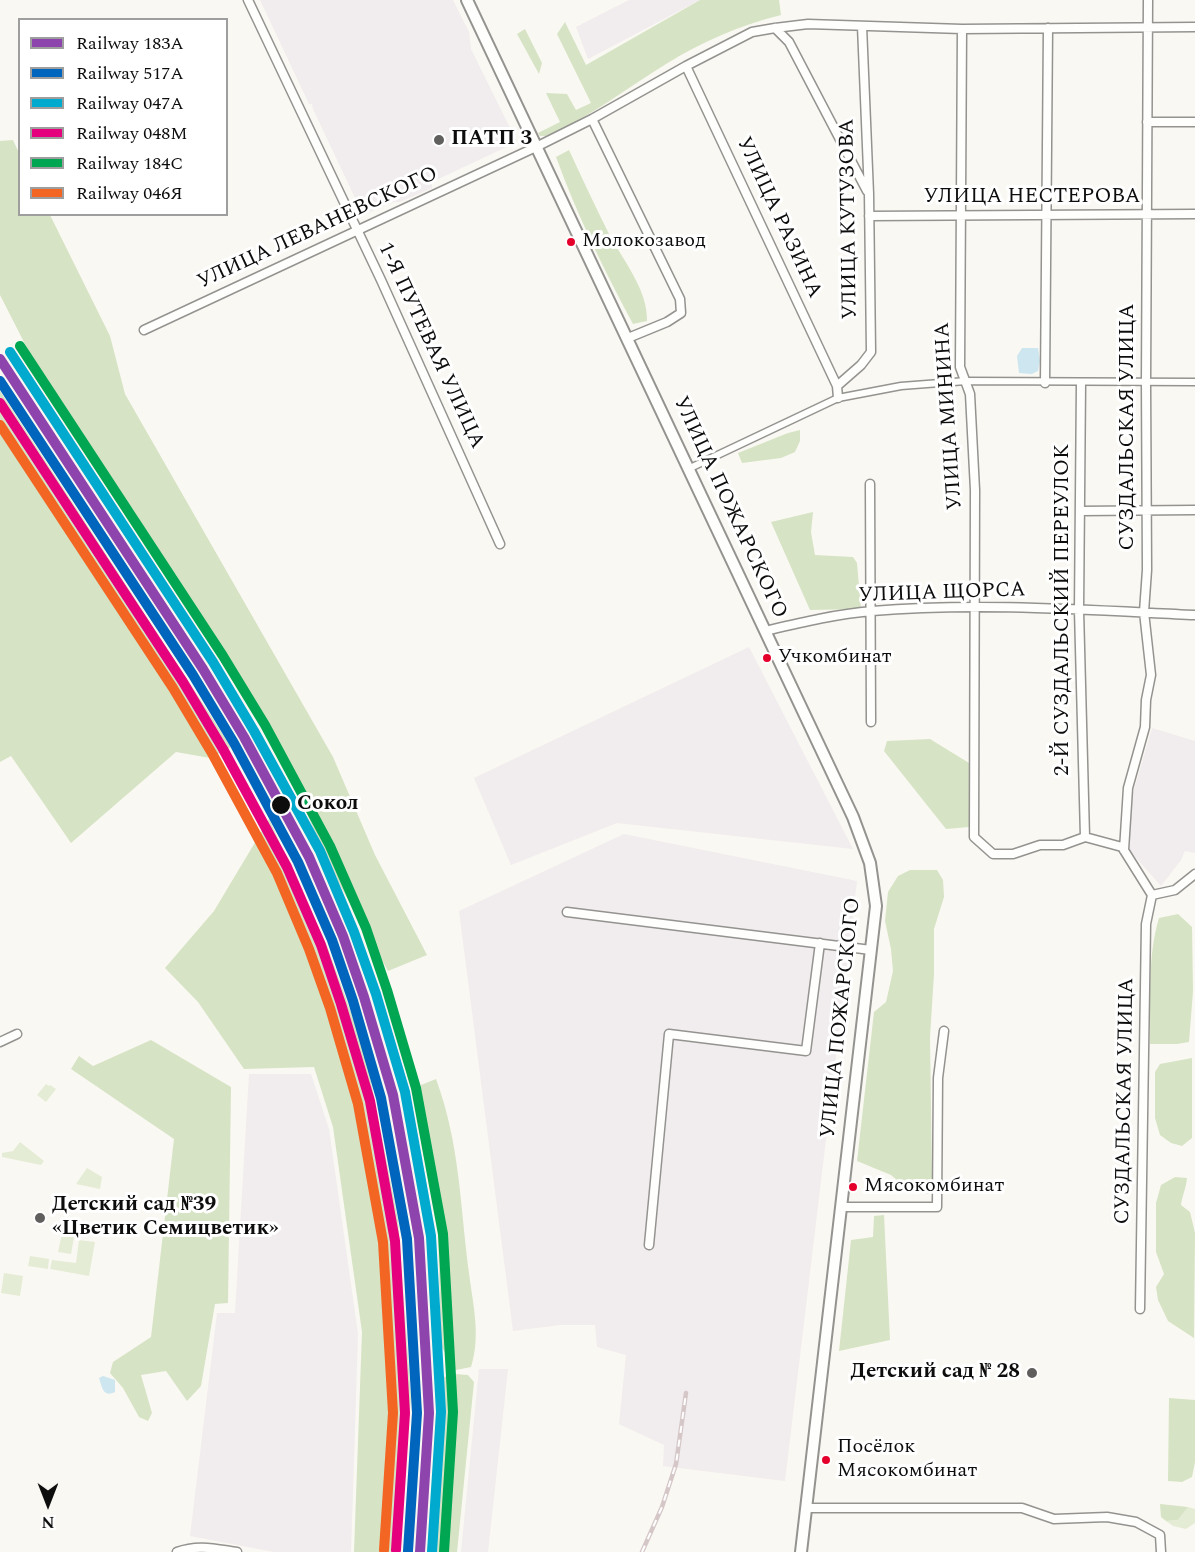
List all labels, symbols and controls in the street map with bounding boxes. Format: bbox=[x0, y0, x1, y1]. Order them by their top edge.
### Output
legend bbox=[18, 18, 228, 216]
text: Railway 183А bbox=[76, 30, 184, 57]
text: Railway 517А bbox=[76, 60, 184, 87]
text: Railway 047А bbox=[76, 90, 184, 117]
street label: УЛИЦА КУТУЗОВА bbox=[836, 118, 864, 320]
text: Railway 048М bbox=[76, 120, 187, 147]
place label: ПАТП 3 bbox=[451, 127, 532, 153]
marker: ПАТП 3 bbox=[432, 133, 446, 147]
street label: УЛИЦА РАЗИНА bbox=[730, 133, 826, 303]
text: Railway 184С bbox=[76, 150, 183, 177]
street label: УЛИЦА ЛЕВАНЕВСКОГО bbox=[194, 162, 442, 296]
text: Railway 046Я bbox=[76, 180, 183, 207]
street label: УЛИЦА НЕСТЕРОВА bbox=[924, 185, 1140, 211]
place label: Молокозавод bbox=[582, 230, 706, 254]
marker: Молокозавод bbox=[565, 236, 577, 248]
street label: 1-Я ПУТЕВАЯ УЛИЦА bbox=[371, 239, 489, 453]
street label: СУЗДАЛЬСКАЯ УЛИЦА bbox=[1116, 304, 1142, 550]
street label: УЛИЦА МИНИНА bbox=[931, 321, 969, 511]
street label: УЛИЦА ПОЖАРСКОГО bbox=[666, 393, 792, 623]
street label: 2-Й СУЗДАЛЬСКИЙ ПЕРЕУЛОК bbox=[1051, 444, 1077, 776]
street label: УЛИЦА ЩОРСА bbox=[858, 578, 1026, 610]
place label: Учкомбинат bbox=[778, 646, 892, 670]
marker: Учкомбинат bbox=[761, 652, 773, 664]
place label: Сокол bbox=[297, 792, 359, 818]
marker: Сокол bbox=[270, 794, 292, 816]
street label: УЛИЦА ПОЖАРСКОГО bbox=[817, 896, 867, 1140]
street label: СУЗДАЛЬСКАЯ УЛИЦА bbox=[1111, 977, 1141, 1225]
place label: Мясокомбинат bbox=[864, 1175, 1004, 1199]
marker: Мясокомбинат bbox=[847, 1181, 859, 1193]
place label: Детский сад №39 «Цветик Семицветик» bbox=[52, 1193, 279, 1243]
marker: Детский сад №39 «Цветик Семицветик» bbox=[33, 1211, 47, 1225]
place label: Детский сад № 28 bbox=[851, 1360, 1020, 1386]
marker: Детский сад № 28 bbox=[1025, 1366, 1039, 1380]
place label: Посёлок Мясокомбинат bbox=[837, 1436, 977, 1483]
marker: Посёлок Мясокомбинат bbox=[820, 1454, 832, 1466]
north arrow bbox=[18, 1474, 78, 1534]
text: N bbox=[41, 1510, 55, 1534]

